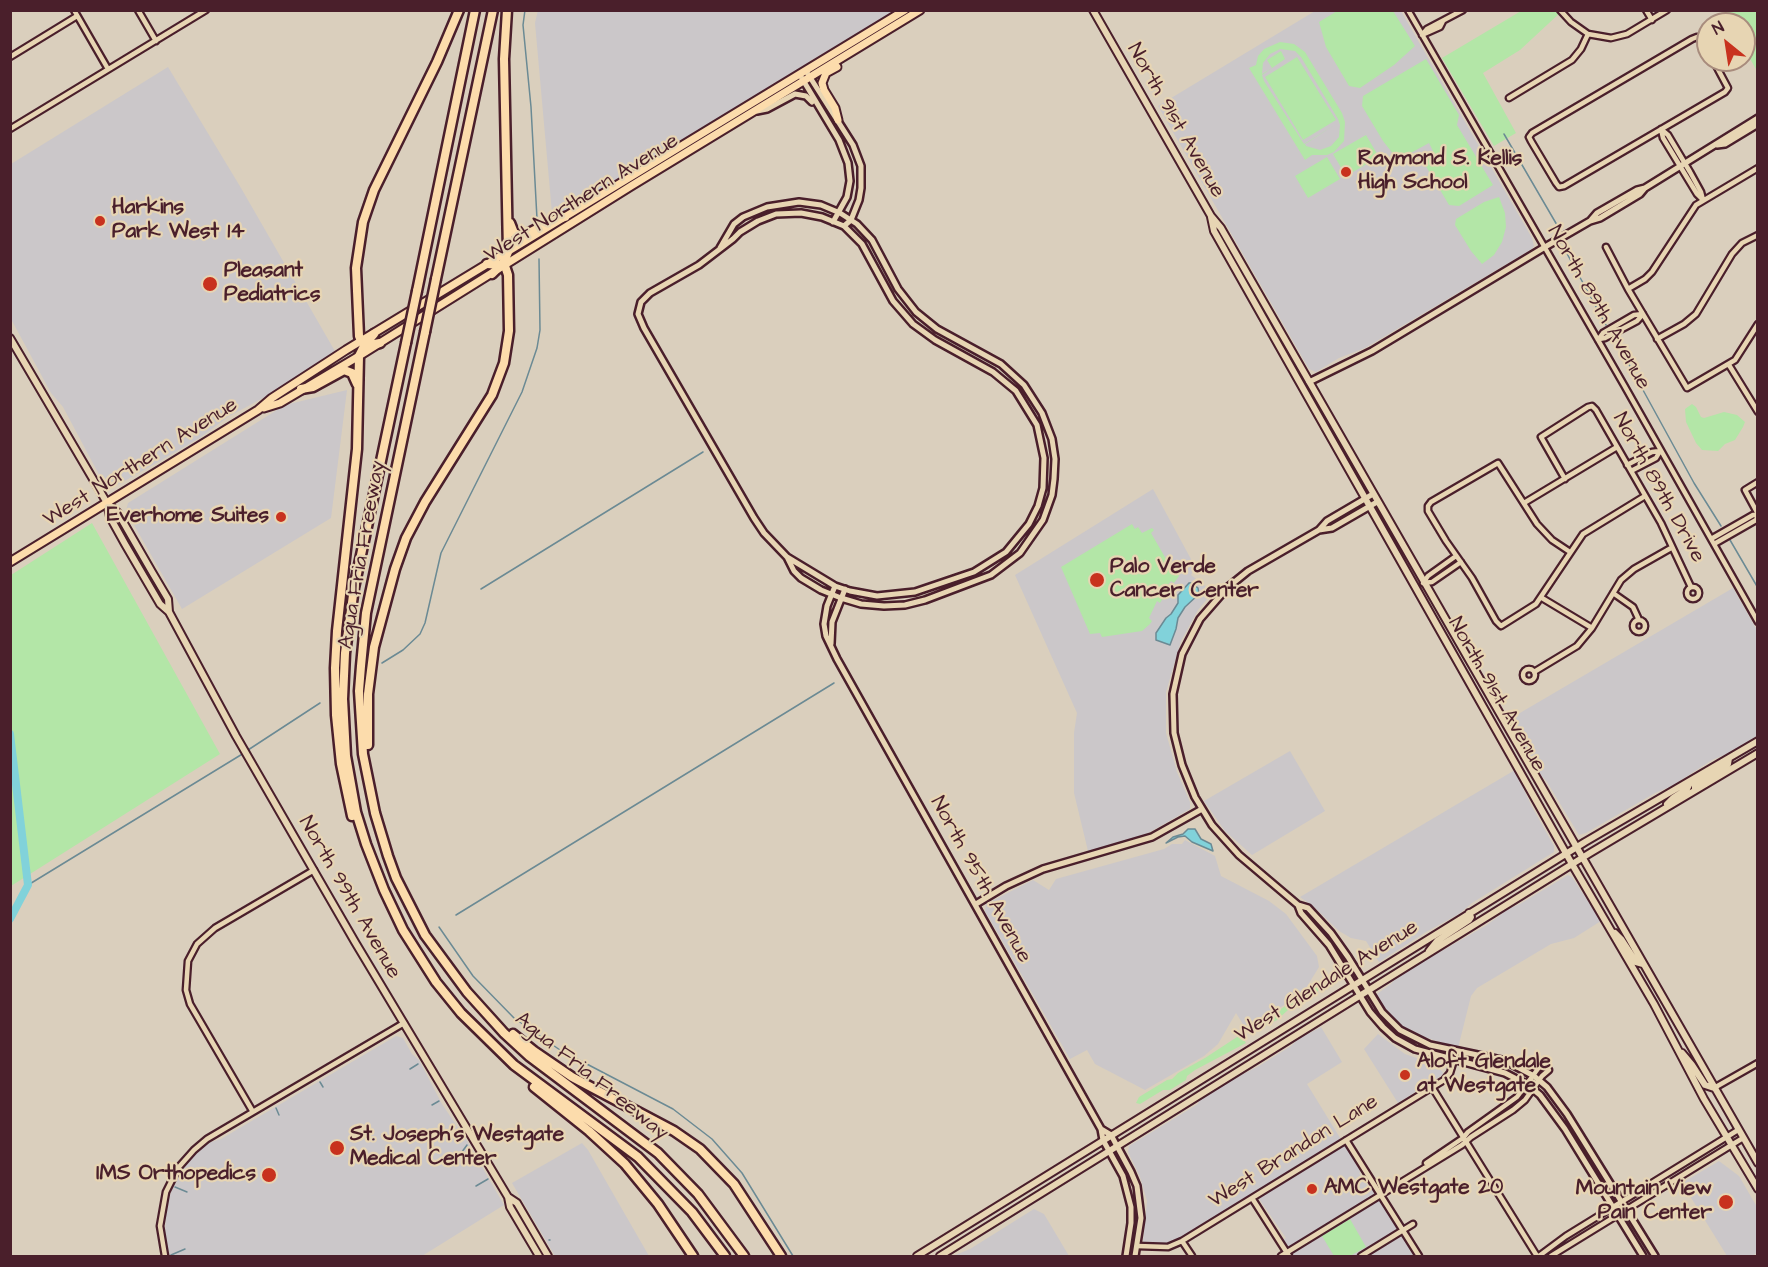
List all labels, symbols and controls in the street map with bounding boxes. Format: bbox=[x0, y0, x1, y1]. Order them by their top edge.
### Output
north arrow bbox=[1696, 12, 1756, 72]
text: N bbox=[1708, 16, 1728, 40]
street label: North 91st Avenue bbox=[1121, 39, 1229, 203]
street label: West Northern Avenue bbox=[480, 129, 684, 269]
place label: Raymond S. Kellis High School bbox=[1358, 147, 1522, 197]
marker: Raymond S. Kellis High School bbox=[1339, 165, 1353, 179]
place label: Harkins Park West 14 bbox=[112, 196, 245, 246]
marker: Harkins Park West 14 bbox=[93, 214, 107, 228]
street label: North 89th Avenue bbox=[1541, 222, 1655, 394]
place label: Pleasant Pediatrics bbox=[224, 259, 320, 309]
marker: Pleasant Pediatrics bbox=[201, 275, 219, 293]
street label: West Northern Avenue bbox=[39, 393, 243, 533]
street label: North 89th Drive bbox=[1606, 409, 1710, 567]
street label: Agua Fria Freeway bbox=[334, 459, 392, 651]
place label: Everhome Suites bbox=[107, 504, 269, 530]
marker: Everhome Suites bbox=[274, 510, 288, 524]
place label: Palo Verde Cancer Center bbox=[1110, 555, 1259, 605]
marker: Palo Verde Cancer Center bbox=[1088, 571, 1106, 589]
street label: North 91st Avenue bbox=[1442, 613, 1550, 777]
street label: North 95th Avenue bbox=[924, 792, 1036, 968]
street label: North 99th Avenue bbox=[292, 812, 406, 984]
street label: West Glendale Avenue bbox=[1231, 915, 1423, 1049]
street label: Agua Fria Freeway bbox=[509, 1007, 673, 1147]
place label: Aloft Glendale at Westgate bbox=[1417, 1050, 1551, 1100]
marker: Aloft Glendale at Westgate bbox=[1398, 1068, 1412, 1082]
street label: West Brandon Lane bbox=[1205, 1090, 1383, 1214]
place label: St. Joseph's Westgate Medical Center bbox=[350, 1123, 564, 1173]
marker: St. Joseph's Westgate Medical Center bbox=[328, 1139, 346, 1157]
place label: IMS Orthopedics bbox=[96, 1162, 256, 1188]
marker: IMS Orthopedics bbox=[260, 1166, 278, 1184]
place label: AMC Westgate 20 bbox=[1324, 1176, 1503, 1202]
place label: Mountain View Pain Center bbox=[1576, 1177, 1712, 1227]
marker: AMC Westgate 20 bbox=[1305, 1182, 1319, 1196]
marker: Mountain View Pain Center bbox=[1717, 1193, 1735, 1211]

